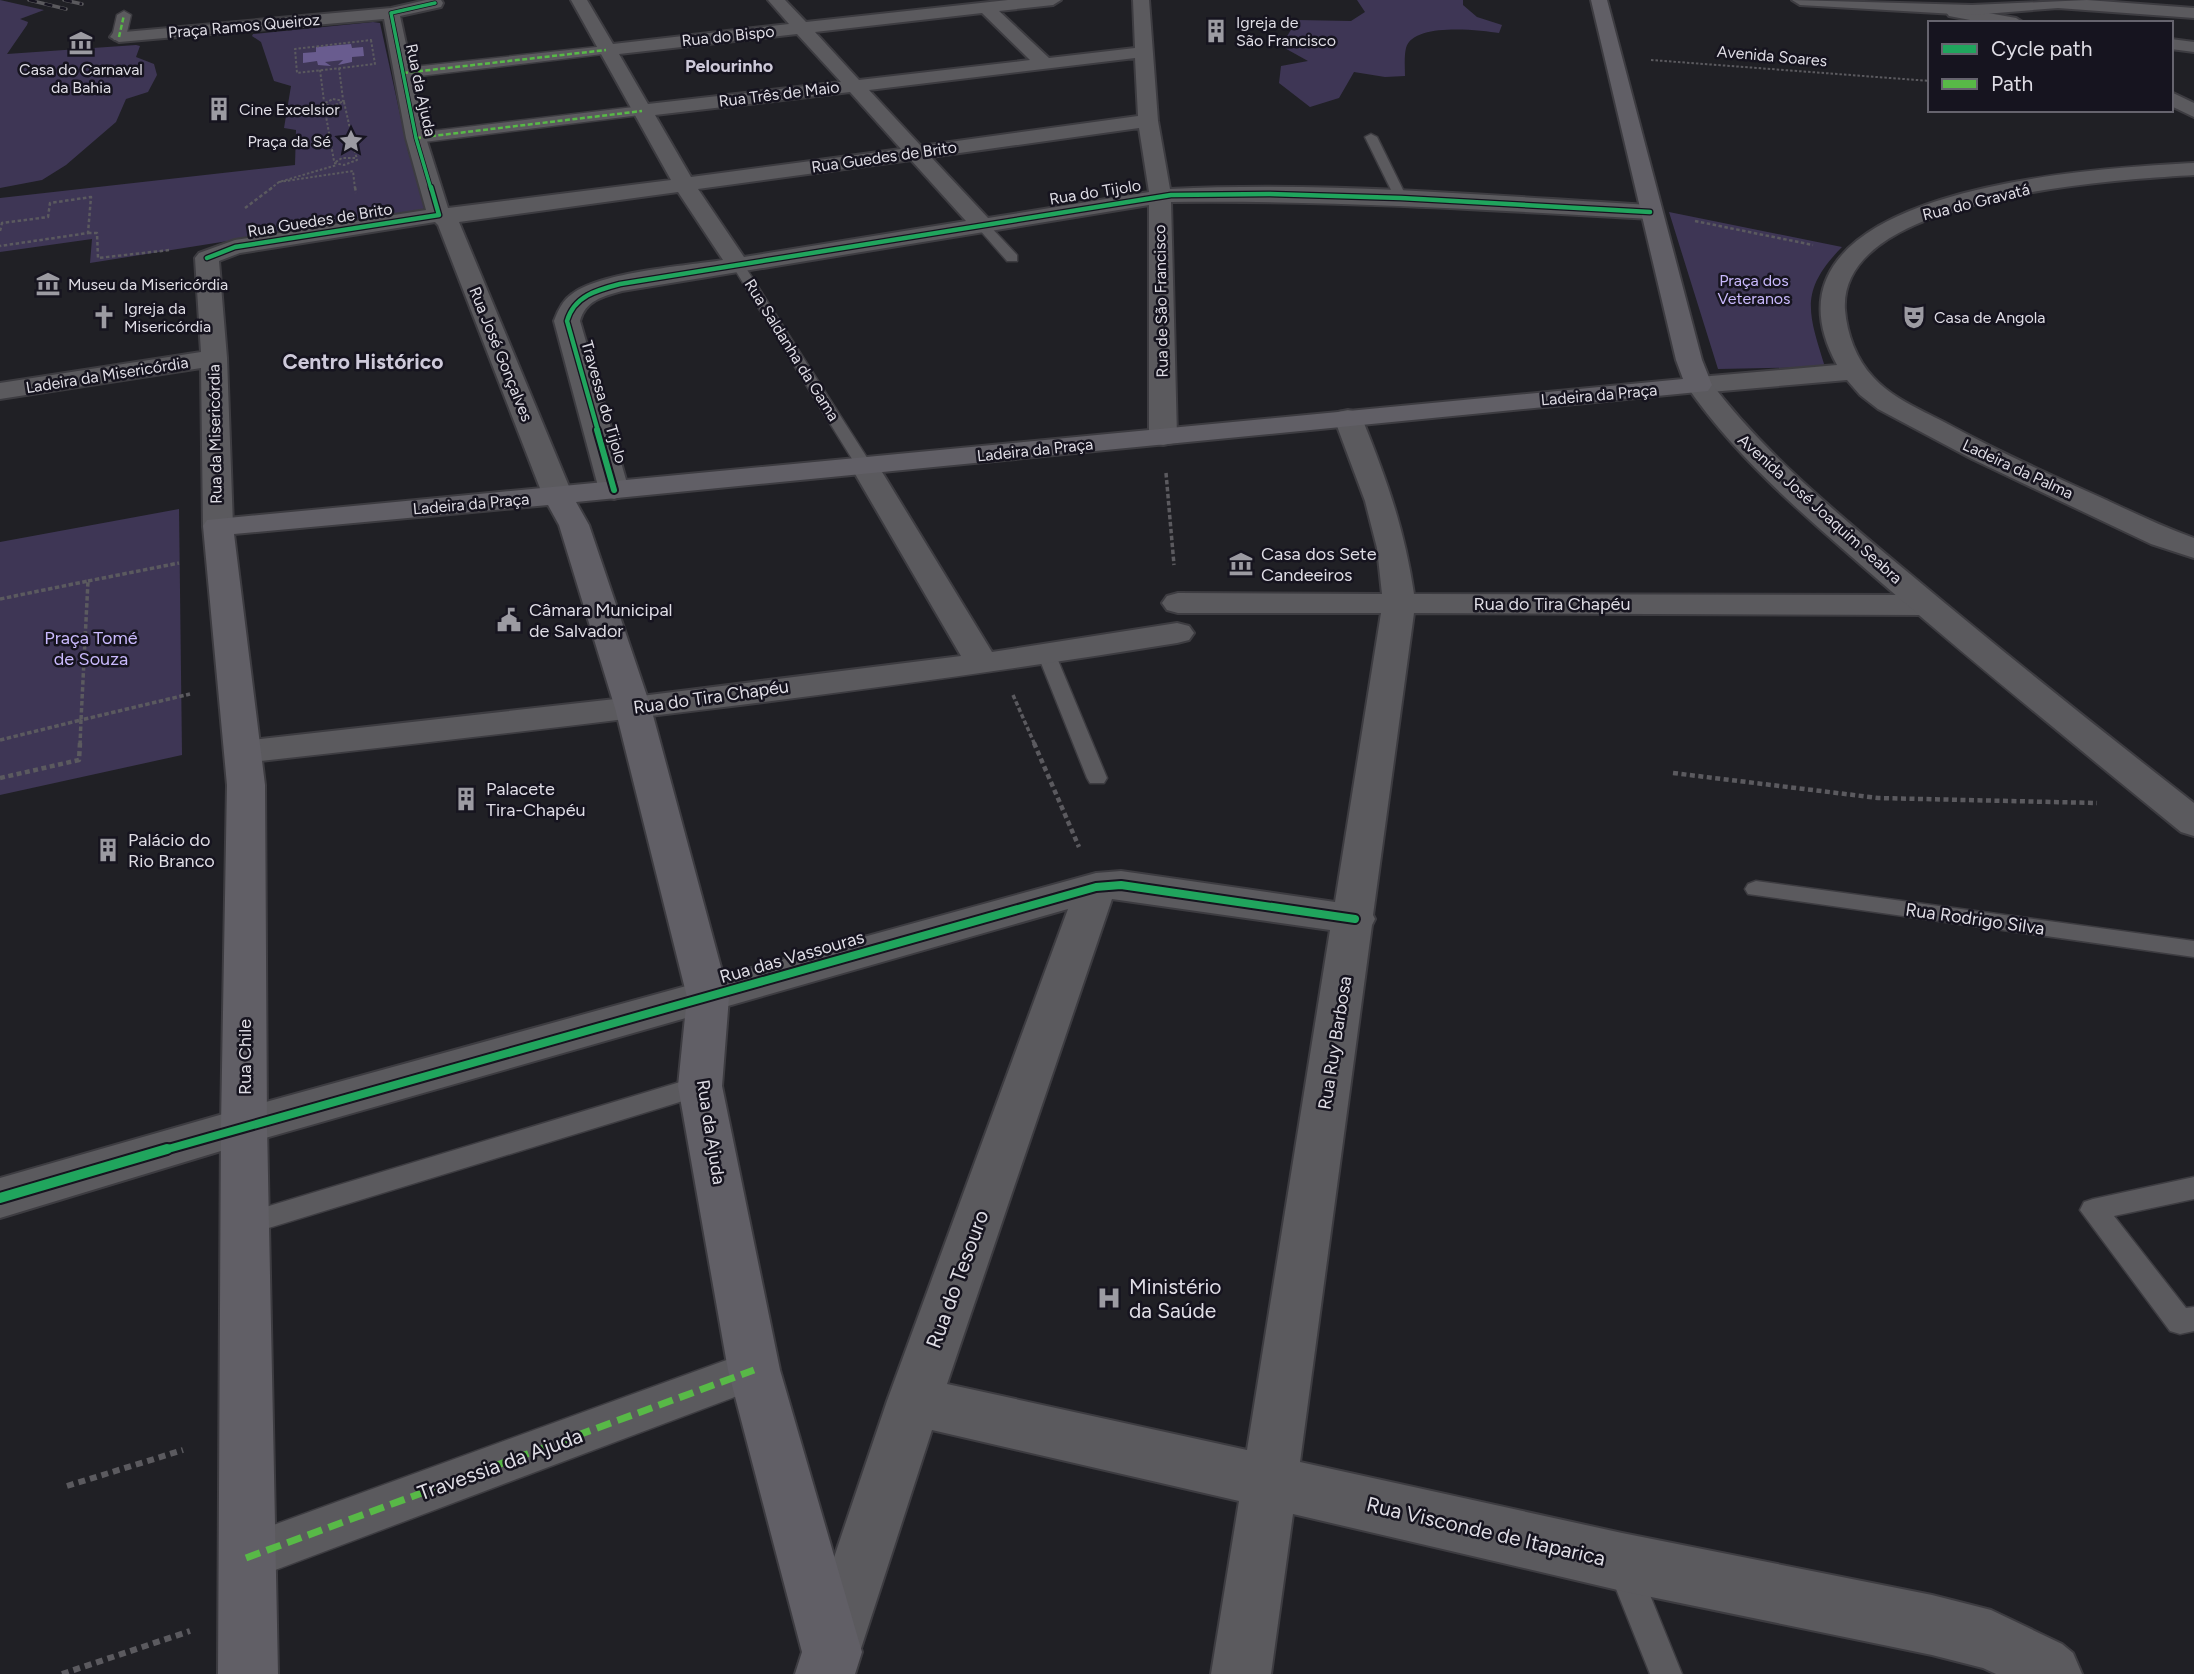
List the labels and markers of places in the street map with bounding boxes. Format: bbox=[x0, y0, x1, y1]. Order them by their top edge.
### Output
place label: Igreja de São Francisco bbox=[1236, 13, 1336, 50]
building icon: Igreja de São Francisco bbox=[1202, 17, 1230, 45]
museum icon: Casa do Carnaval da Bahia bbox=[67, 29, 95, 57]
place label: Casa do Carnaval da Bahia bbox=[19, 60, 143, 97]
building icon: Cine Excelsior bbox=[205, 95, 233, 123]
place label: Cine Excelsior bbox=[239, 100, 340, 119]
place icon: Praça da Sé bbox=[337, 127, 365, 155]
place label: Praça da Sé bbox=[247, 132, 331, 151]
museum icon: Museu da Misericórdia bbox=[34, 270, 62, 298]
place label: Museu da Misericórdia bbox=[68, 275, 228, 294]
place label: Igreja da Misericórdia bbox=[124, 299, 211, 336]
church icon: Igreja da Misericórdia bbox=[90, 303, 118, 331]
theatre icon: Casa de Angola bbox=[1900, 303, 1928, 331]
place label: Casa de Angola bbox=[1934, 308, 2045, 327]
place label: Casa dos Sete Candeeiros bbox=[1261, 543, 1377, 586]
museum icon: Casa dos Sete Candeeiros bbox=[1227, 550, 1255, 578]
place label: Câmara Municipal de Salvador bbox=[529, 599, 673, 642]
public building icon: Câmara Municipal de Salvador bbox=[495, 606, 523, 634]
place label: Palacete Tira-Chapéu bbox=[486, 778, 586, 821]
building icon: Palacete Tira-Chapéu bbox=[452, 785, 480, 813]
place label: Palácio do Rio Branco bbox=[128, 829, 215, 872]
building icon: Palácio do Rio Branco bbox=[94, 836, 122, 864]
place label: Ministério da Saúde bbox=[1129, 1274, 1222, 1323]
hospital icon: Ministério da Saúde bbox=[1095, 1284, 1123, 1312]

